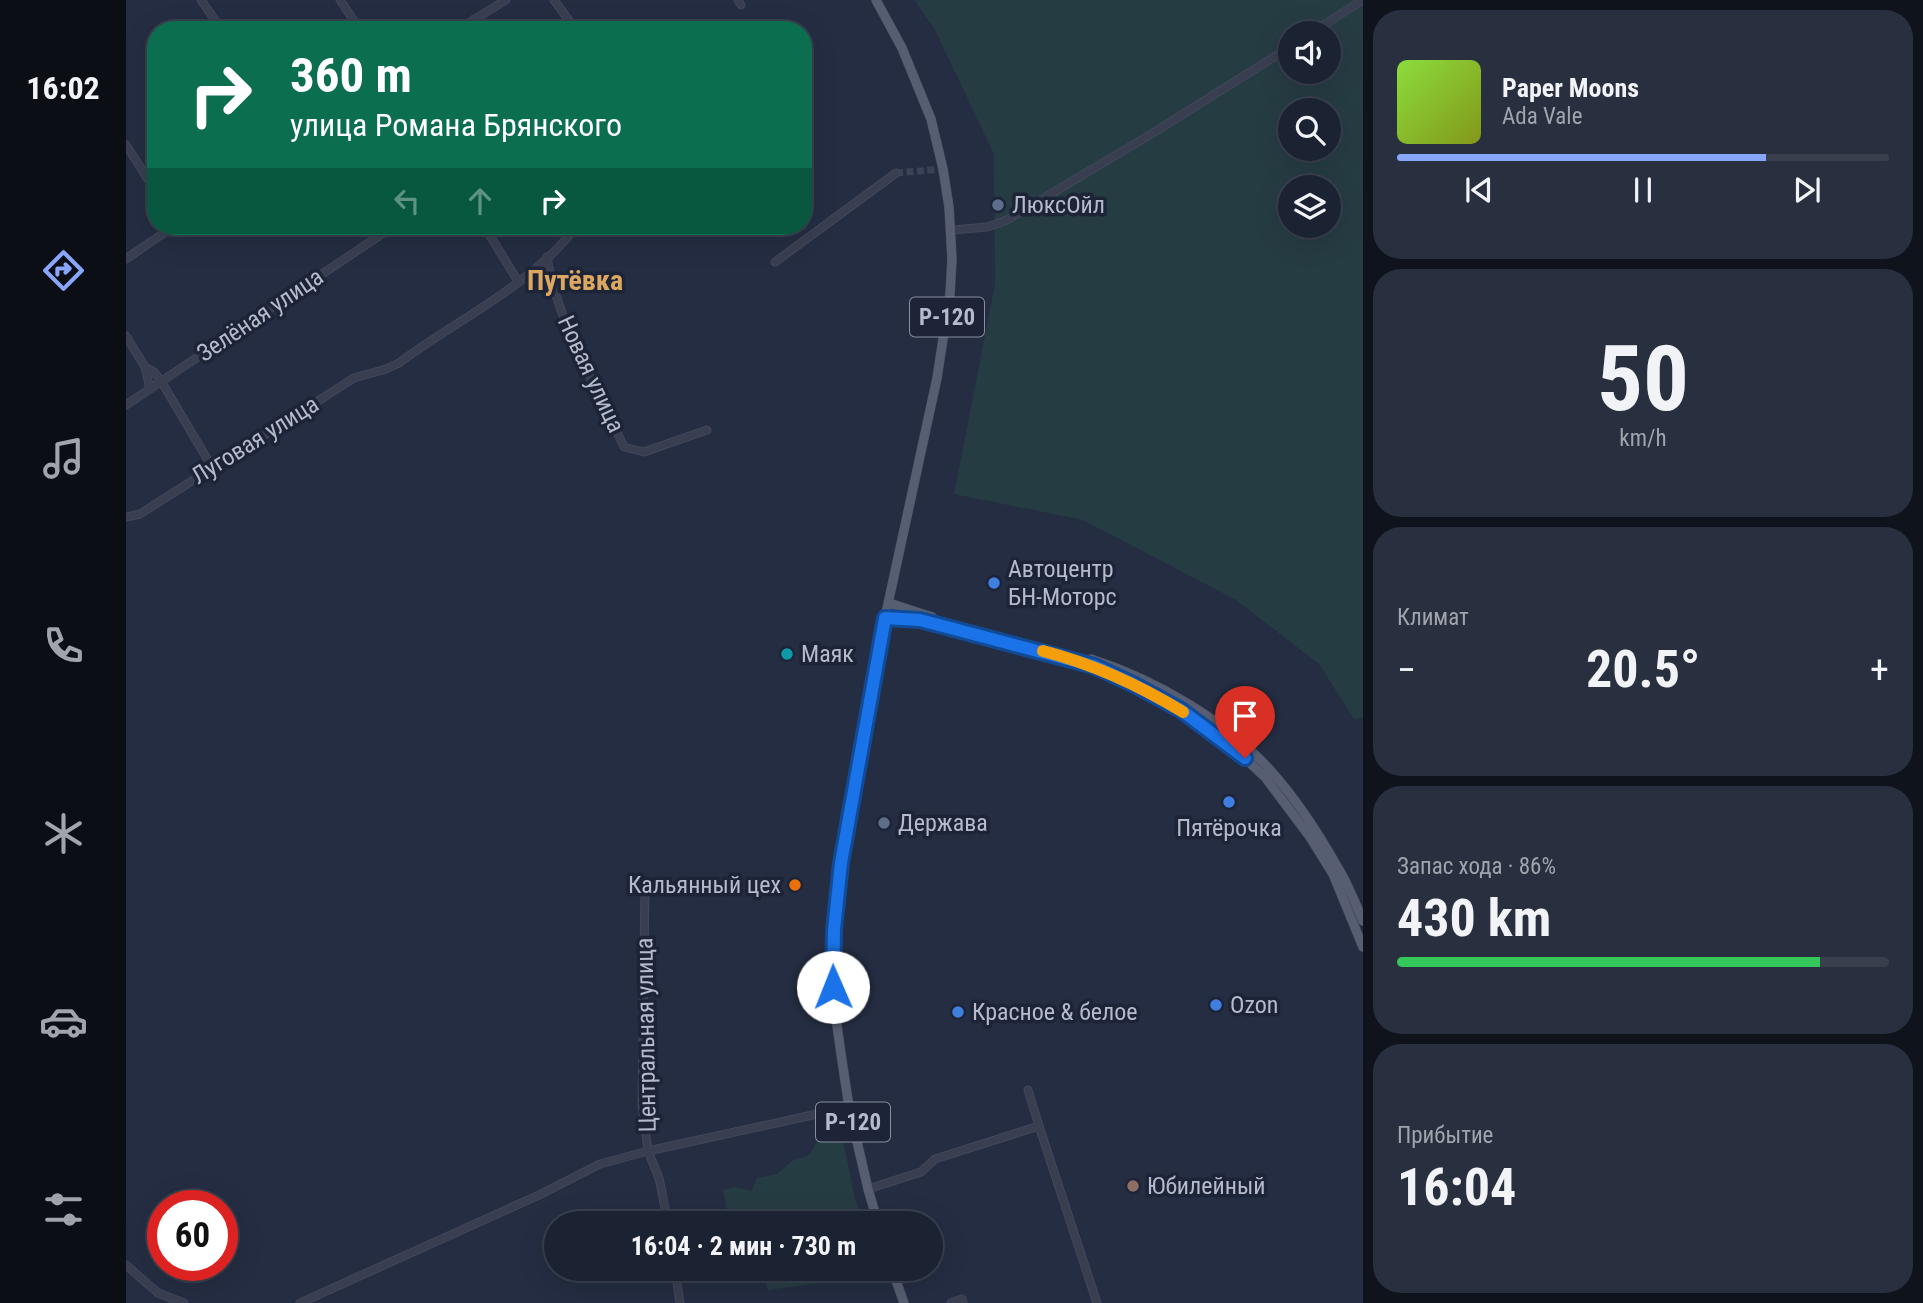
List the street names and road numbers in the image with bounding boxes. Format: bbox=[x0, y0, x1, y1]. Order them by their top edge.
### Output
street label: Зелёная улица bbox=[192, 263, 328, 367]
road number: Р-120 bbox=[910, 298, 984, 336]
street label: Новая улица bbox=[552, 311, 630, 437]
street label: Луговая улица bbox=[186, 390, 324, 490]
street label: Центральная улица bbox=[630, 937, 662, 1133]
road number: Р-120 bbox=[816, 1102, 890, 1142]

